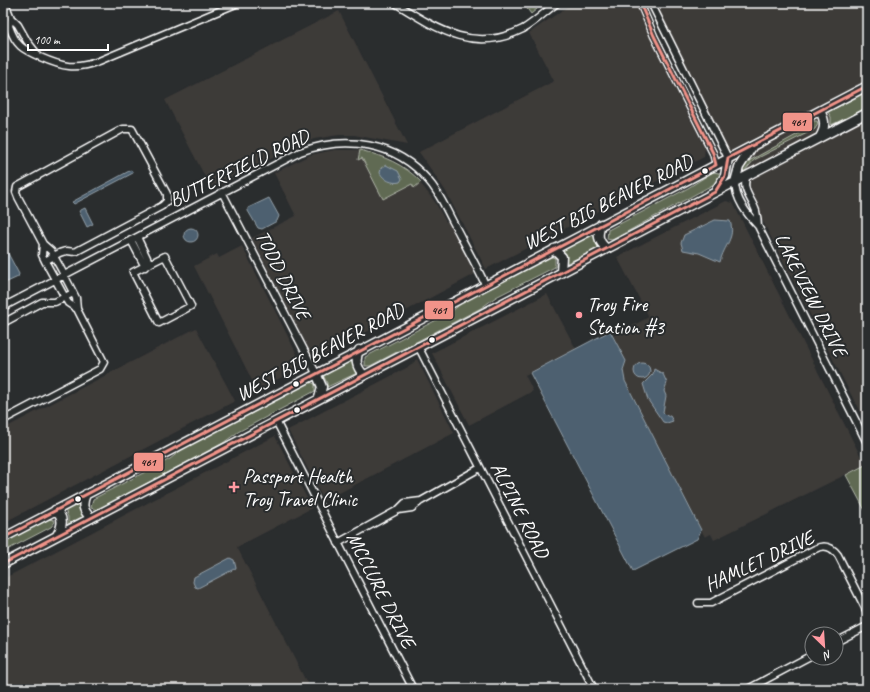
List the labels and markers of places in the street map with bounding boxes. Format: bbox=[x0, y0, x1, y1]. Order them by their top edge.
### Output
unlabelled marker bbox=[700, 166, 710, 176]
place label: Troy Fire Station #3 bbox=[587, 292, 666, 340]
marker: Troy Fire Station #3 bbox=[574, 310, 584, 320]
unlabelled marker bbox=[427, 335, 437, 345]
unlabelled marker bbox=[291, 379, 301, 389]
unlabelled marker bbox=[292, 405, 302, 415]
place label: Passport Health Troy Travel Clinic bbox=[243, 464, 358, 512]
marker: Passport Health Troy Travel Clinic bbox=[228, 481, 240, 493]
unlabelled marker bbox=[73, 494, 83, 504]

